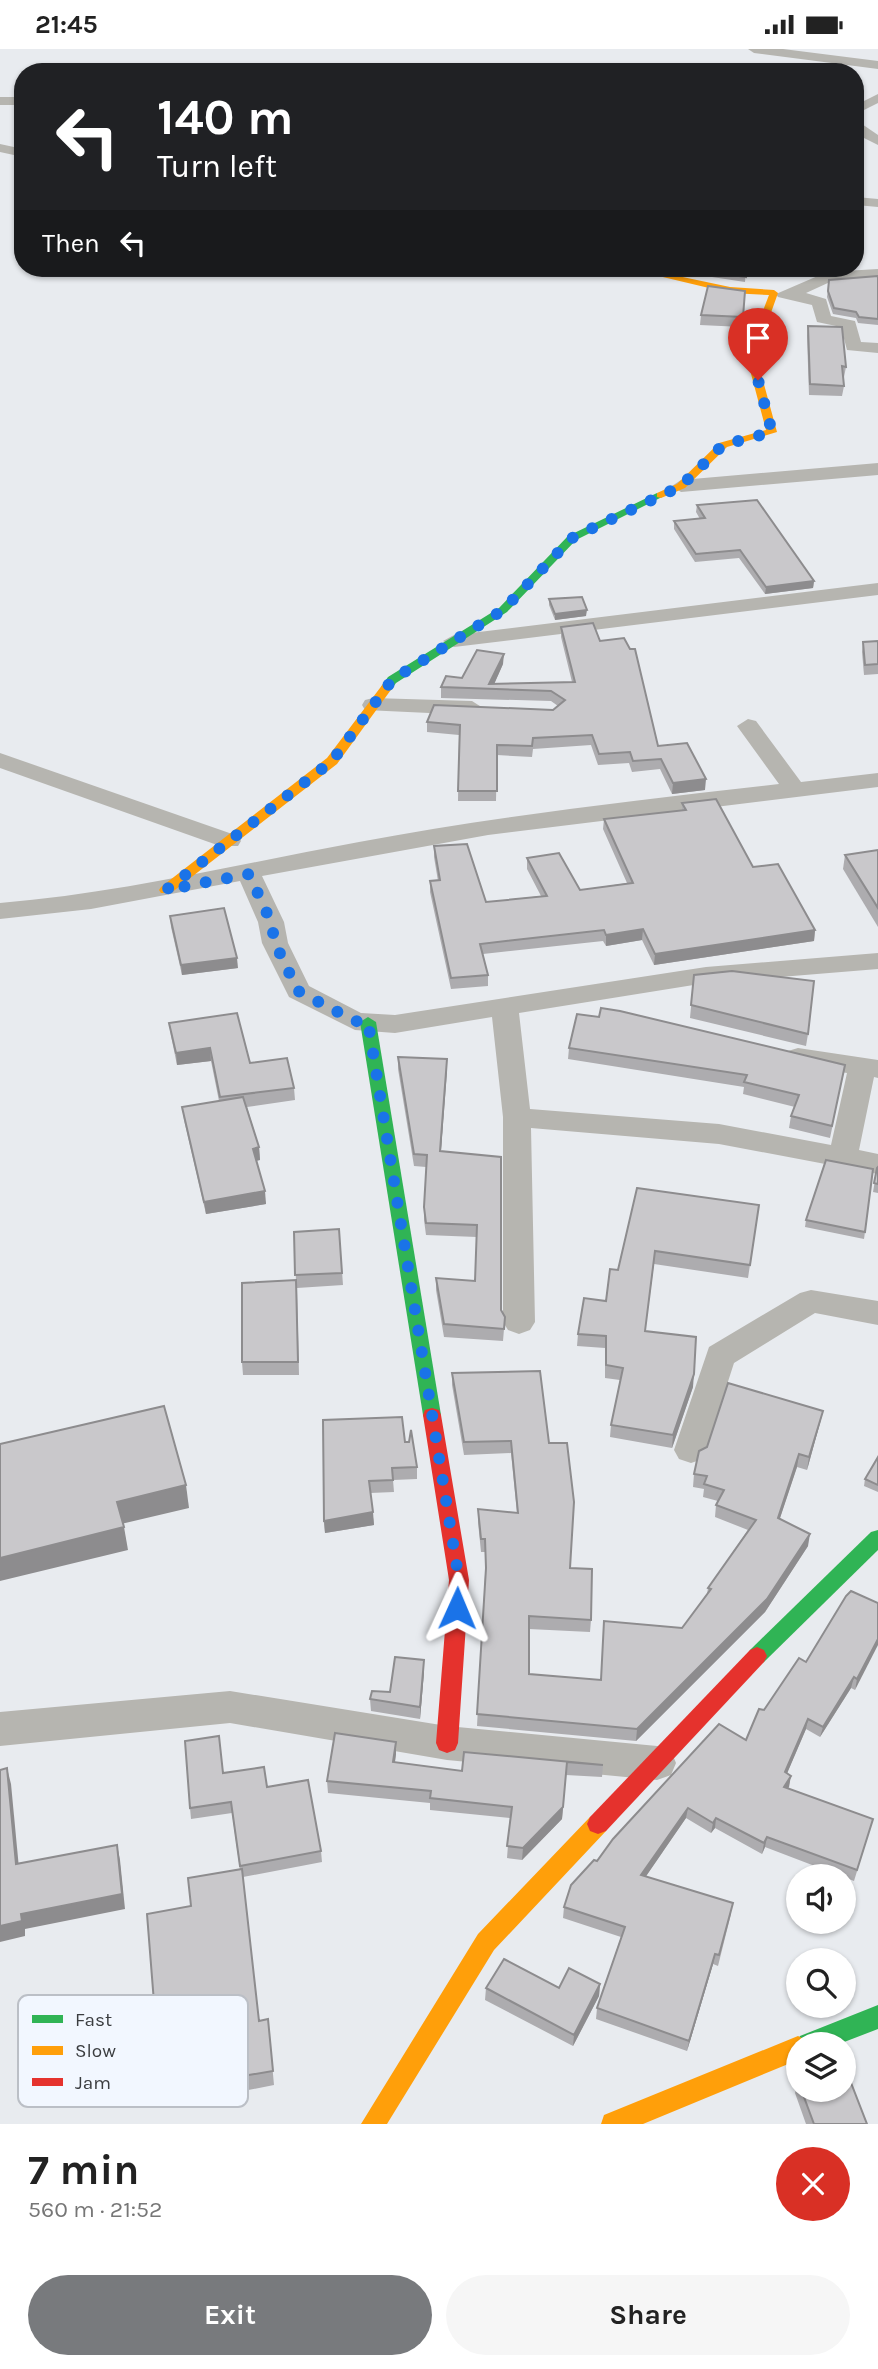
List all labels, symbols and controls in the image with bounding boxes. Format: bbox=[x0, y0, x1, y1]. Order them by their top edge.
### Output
text: 21:45 bbox=[35, 9, 98, 40]
text: 140 m bbox=[157, 89, 294, 146]
icon: left bbox=[42, 91, 133, 182]
text: Turn left bbox=[157, 148, 277, 185]
icon: left bbox=[114, 224, 152, 262]
text: Then bbox=[42, 228, 100, 259]
pin bbox=[728, 308, 788, 380]
icon: arrive bbox=[739, 319, 777, 357]
position arrow bbox=[420, 1571, 494, 1645]
map controls bbox=[786, 1864, 856, 2102]
button: sound bbox=[786, 1864, 856, 1934]
button: search bbox=[786, 1948, 856, 2018]
legend bbox=[18, 1995, 248, 2107]
text: Fast bbox=[75, 2009, 112, 2031]
button: layers bbox=[786, 2032, 856, 2102]
text: Slow bbox=[75, 2040, 116, 2062]
text: Jam bbox=[75, 2072, 111, 2094]
text: 7 min bbox=[28, 2145, 139, 2195]
button: close bbox=[776, 2147, 850, 2221]
text: 560 m · 21:52 bbox=[28, 2196, 162, 2223]
button: Exit bbox=[28, 2275, 432, 2355]
button: Share bbox=[446, 2275, 850, 2355]

